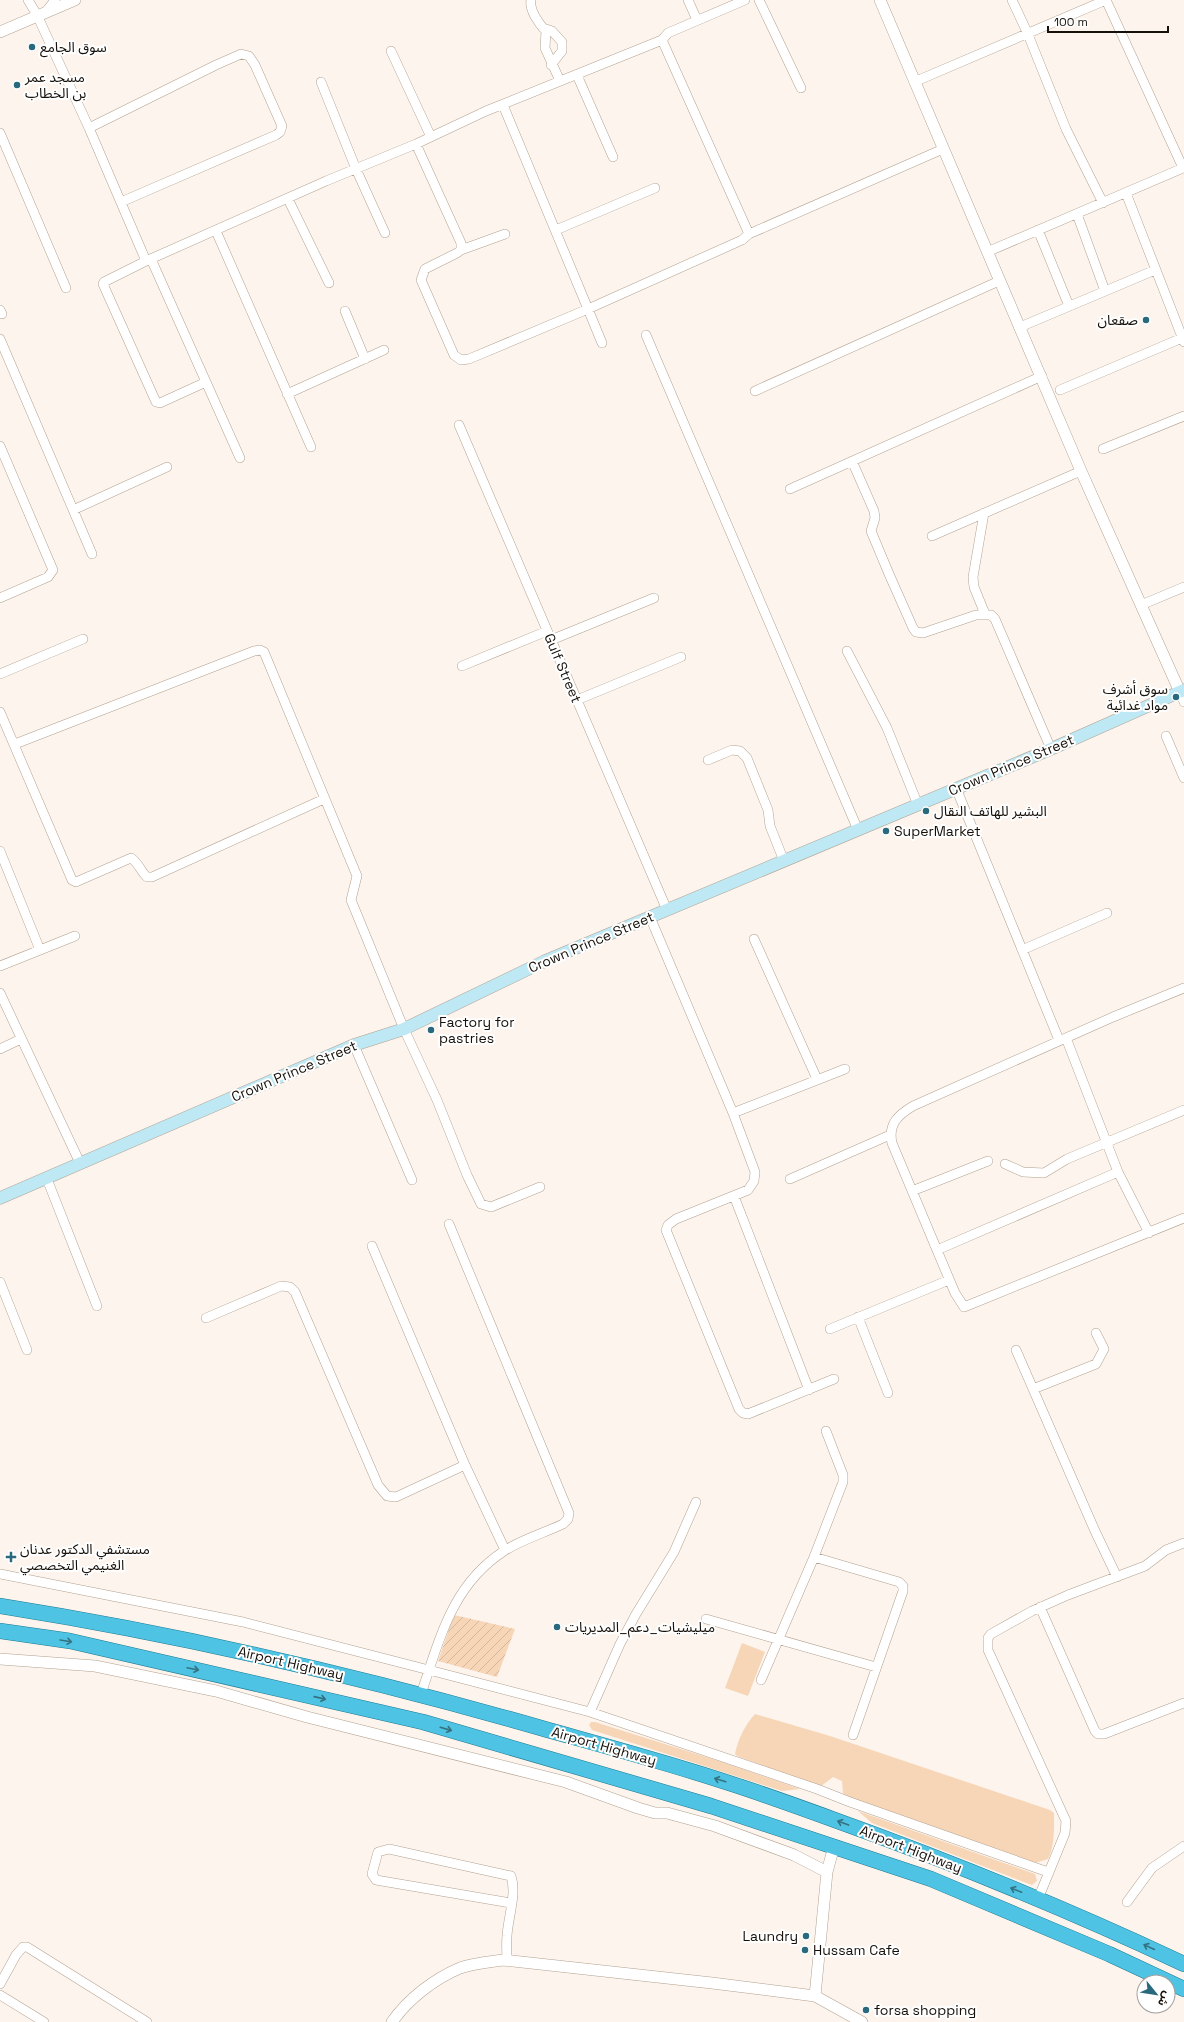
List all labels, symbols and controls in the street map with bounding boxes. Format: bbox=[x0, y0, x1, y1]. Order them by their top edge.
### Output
scale bar bbox=[1048, 8, 1168, 34]
text: 100 m bbox=[1054, 14, 1088, 30]
place label: سوق الجامع bbox=[40, 38, 107, 58]
marker: سوق الجامع bbox=[27, 42, 37, 52]
place label: مسجد عمر بن الخطاب bbox=[24, 68, 87, 102]
marker: مسجد عمر بن الخطاب bbox=[12, 80, 22, 90]
place label: صقعان bbox=[1097, 311, 1138, 329]
marker: صقعان bbox=[1141, 315, 1151, 325]
street label: Gulf Street bbox=[540, 631, 586, 705]
place label: سوق أشرف مواد غدائية bbox=[1103, 680, 1168, 714]
marker: سوق أشرف مواد غدائية bbox=[1171, 692, 1181, 702]
street label: Crown Prince Street bbox=[946, 730, 1076, 800]
place label: البشير للهاتف النقال bbox=[934, 802, 1047, 820]
marker: البشير للهاتف النقال bbox=[921, 806, 931, 816]
place label: SuperMarket bbox=[894, 822, 981, 840]
marker: SuperMarket bbox=[881, 826, 891, 836]
street label: Crown Prince Street bbox=[526, 907, 656, 977]
place label: Factory for pastries bbox=[439, 1013, 515, 1047]
marker: Factory for pastries bbox=[426, 1025, 436, 1035]
street label: Crown Prince Street bbox=[229, 1036, 359, 1106]
place label: مستشفي الدكتور عدنان الغنيمي التخصصي bbox=[20, 1540, 150, 1576]
marker: مستشفي الدكتور عدنان الغنيمي التخصصي bbox=[5, 1551, 17, 1563]
place label: ميليشيات_دعم_المديريات bbox=[565, 1618, 715, 1638]
marker: ميليشيات_دعم_المديريات bbox=[552, 1622, 562, 1632]
one-way arrow bbox=[59, 1637, 72, 1645]
street label: Airport Highway bbox=[236, 1642, 346, 1684]
one-way arrow bbox=[186, 1665, 199, 1673]
one-way arrow bbox=[313, 1694, 326, 1702]
street label: Airport Highway bbox=[550, 1722, 658, 1770]
one-way arrow bbox=[439, 1726, 452, 1733]
one-way arrow bbox=[714, 1776, 727, 1783]
one-way arrow bbox=[837, 1819, 849, 1827]
street label: Airport Highway bbox=[857, 1821, 965, 1877]
one-way arrow bbox=[1011, 1886, 1023, 1894]
place label: Laundry bbox=[742, 1927, 798, 1945]
marker: Laundry bbox=[801, 1931, 811, 1941]
place label: Hussam Cafe bbox=[813, 1941, 900, 1959]
one-way arrow bbox=[1143, 1943, 1155, 1950]
marker: Hussam Cafe bbox=[800, 1945, 810, 1955]
north arrow bbox=[1136, 1974, 1176, 2014]
text: ش bbox=[1155, 1989, 1174, 2009]
place label: forsa shopping bbox=[874, 2001, 976, 2019]
marker: forsa shopping bbox=[861, 2005, 871, 2015]

